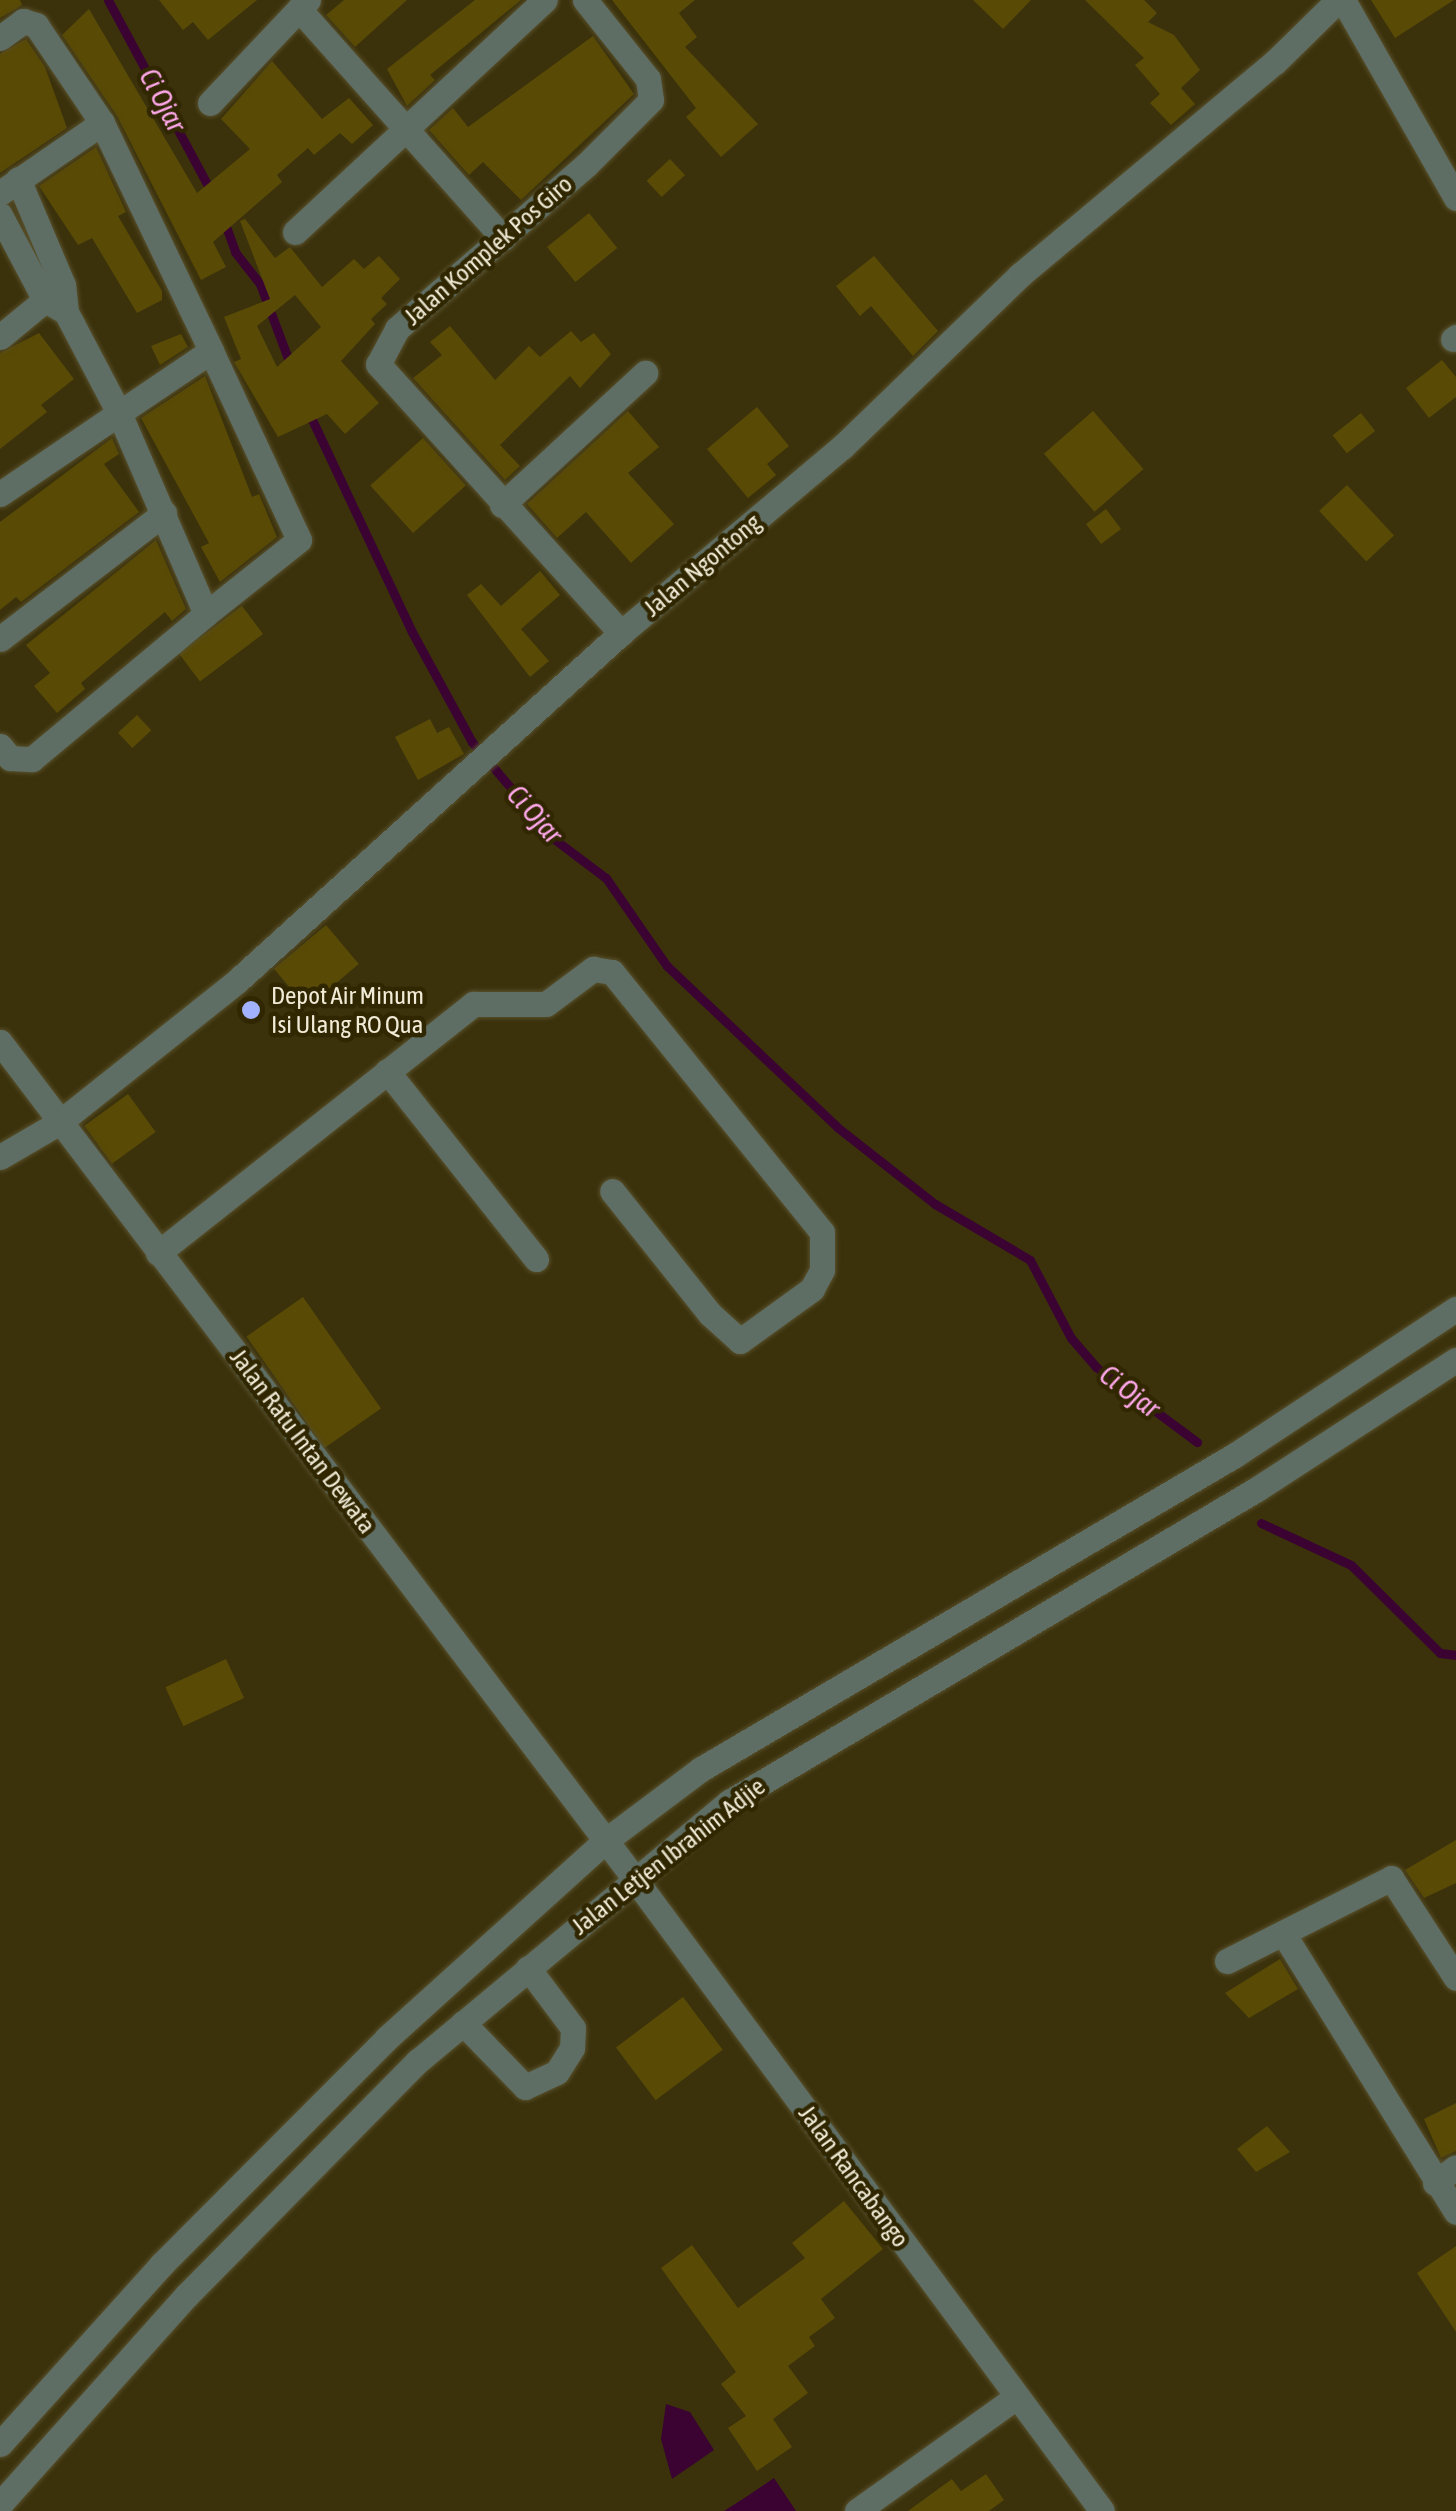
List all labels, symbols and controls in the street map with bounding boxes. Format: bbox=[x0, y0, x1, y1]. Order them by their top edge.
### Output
water label: Ci Ojar bbox=[132, 63, 194, 137]
street label: Jalan Komplek Pos Giro bbox=[398, 169, 578, 331]
street label: Jalan Ngontong bbox=[637, 507, 767, 623]
water label: Ci Ojar bbox=[500, 778, 570, 850]
place label: Depot Air Minum Isi Ulang RO Qua bbox=[271, 981, 424, 1040]
marker: Depot Air Minum Isi Ulang RO Qua bbox=[240, 999, 262, 1021]
street label: Jalan Ratu Intan Dewata bbox=[224, 1343, 382, 1539]
water label: Ci Ojar bbox=[1093, 1357, 1167, 1425]
street label: Jalan Letjen Ibrahim Adjie bbox=[565, 1771, 771, 1941]
street label: Jalan Rancabango bbox=[792, 2099, 916, 2253]

